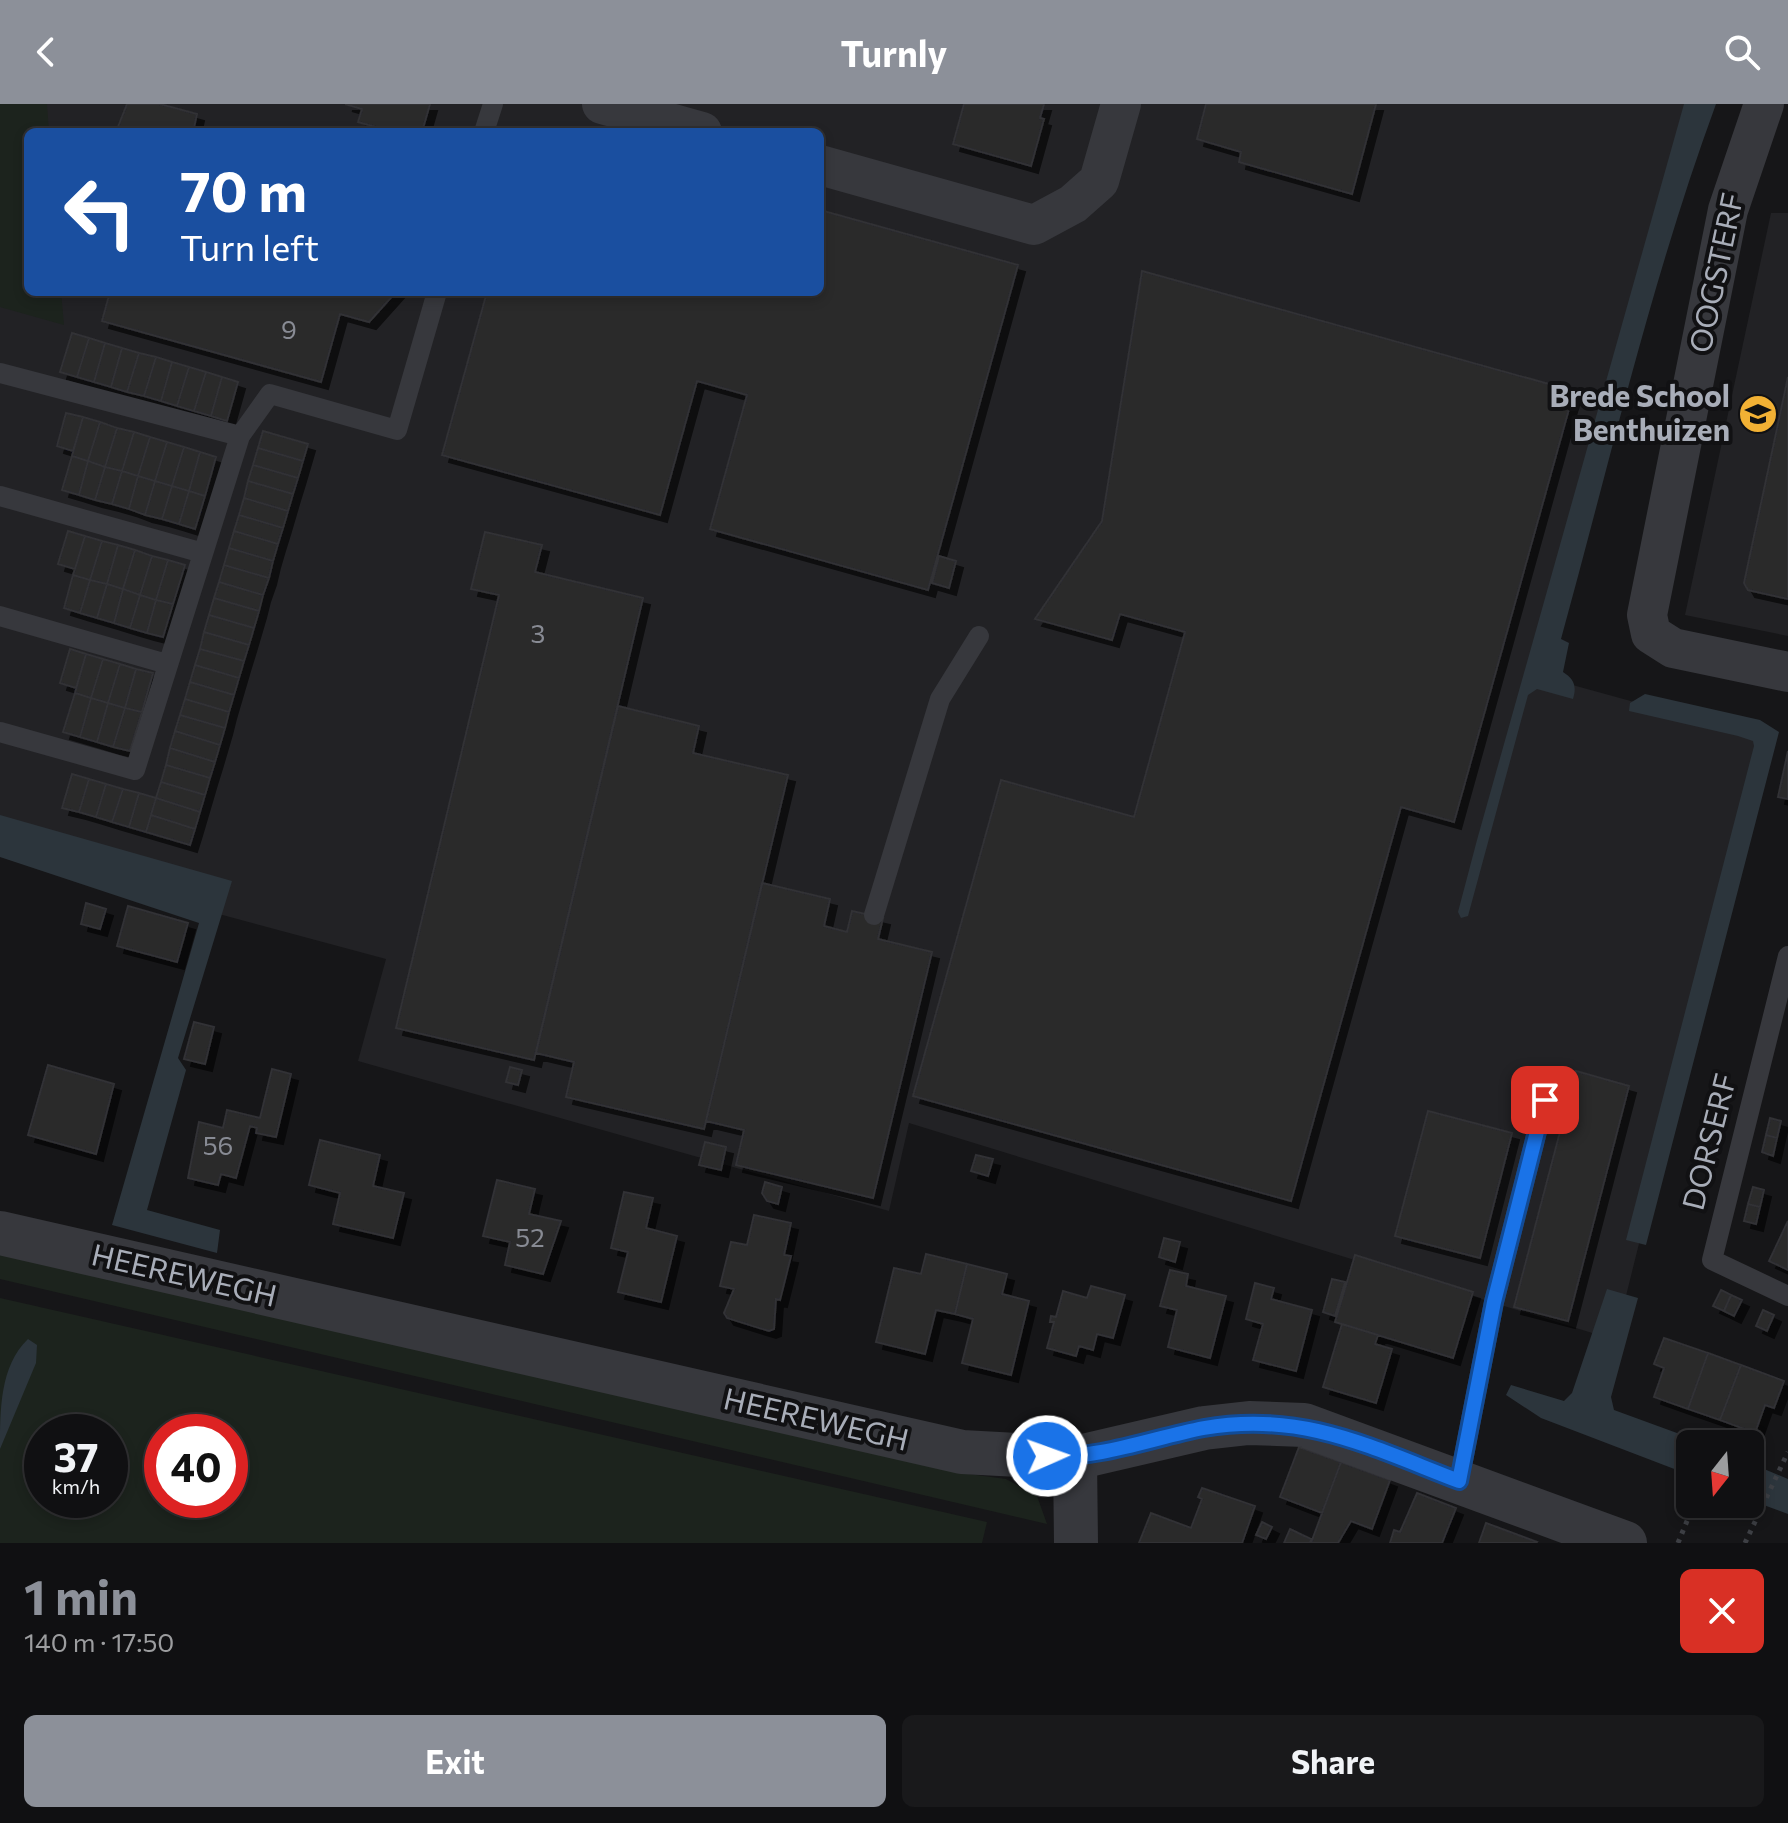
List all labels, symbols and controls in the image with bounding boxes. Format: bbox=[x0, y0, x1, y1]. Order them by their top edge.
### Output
icon: back bbox=[24, 30, 68, 74]
text: Turnly bbox=[841, 30, 947, 74]
icon: search bbox=[1720, 30, 1764, 74]
text: 70 m bbox=[180, 155, 307, 224]
icon: left bbox=[48, 160, 152, 264]
street label: OOGSTERF bbox=[1680, 189, 1750, 356]
text: Turn left bbox=[180, 224, 319, 268]
house number: 9 bbox=[281, 313, 297, 344]
place label: Brede School Benthuizen bbox=[1549, 376, 1730, 447]
school or university icon: Brede School Benthuizen bbox=[1737, 393, 1779, 435]
house number: 3 bbox=[531, 617, 545, 648]
pin bbox=[1511, 1066, 1579, 1134]
street label: DORSERF bbox=[1673, 1069, 1742, 1214]
icon: arrive bbox=[1523, 1078, 1567, 1122]
house number: 56 bbox=[203, 1129, 233, 1160]
house number: 52 bbox=[515, 1221, 545, 1252]
street label: HEEREWEGH bbox=[88, 1234, 281, 1313]
street label: HEEREWEGH bbox=[720, 1378, 913, 1457]
speed limit sign: 40 bbox=[144, 1414, 248, 1518]
position arrow bbox=[1005, 1414, 1089, 1498]
north arrow bbox=[1676, 1430, 1764, 1518]
map controls bbox=[1676, 1430, 1764, 1518]
text: 37 bbox=[54, 1431, 98, 1480]
text: km/h bbox=[52, 1474, 100, 1498]
text: 1 min bbox=[24, 1566, 138, 1625]
button: close bbox=[1680, 1569, 1764, 1653]
text: 140 m · 17:50 bbox=[24, 1626, 174, 1657]
button: Exit bbox=[24, 1715, 886, 1807]
button: Share bbox=[902, 1715, 1764, 1807]

